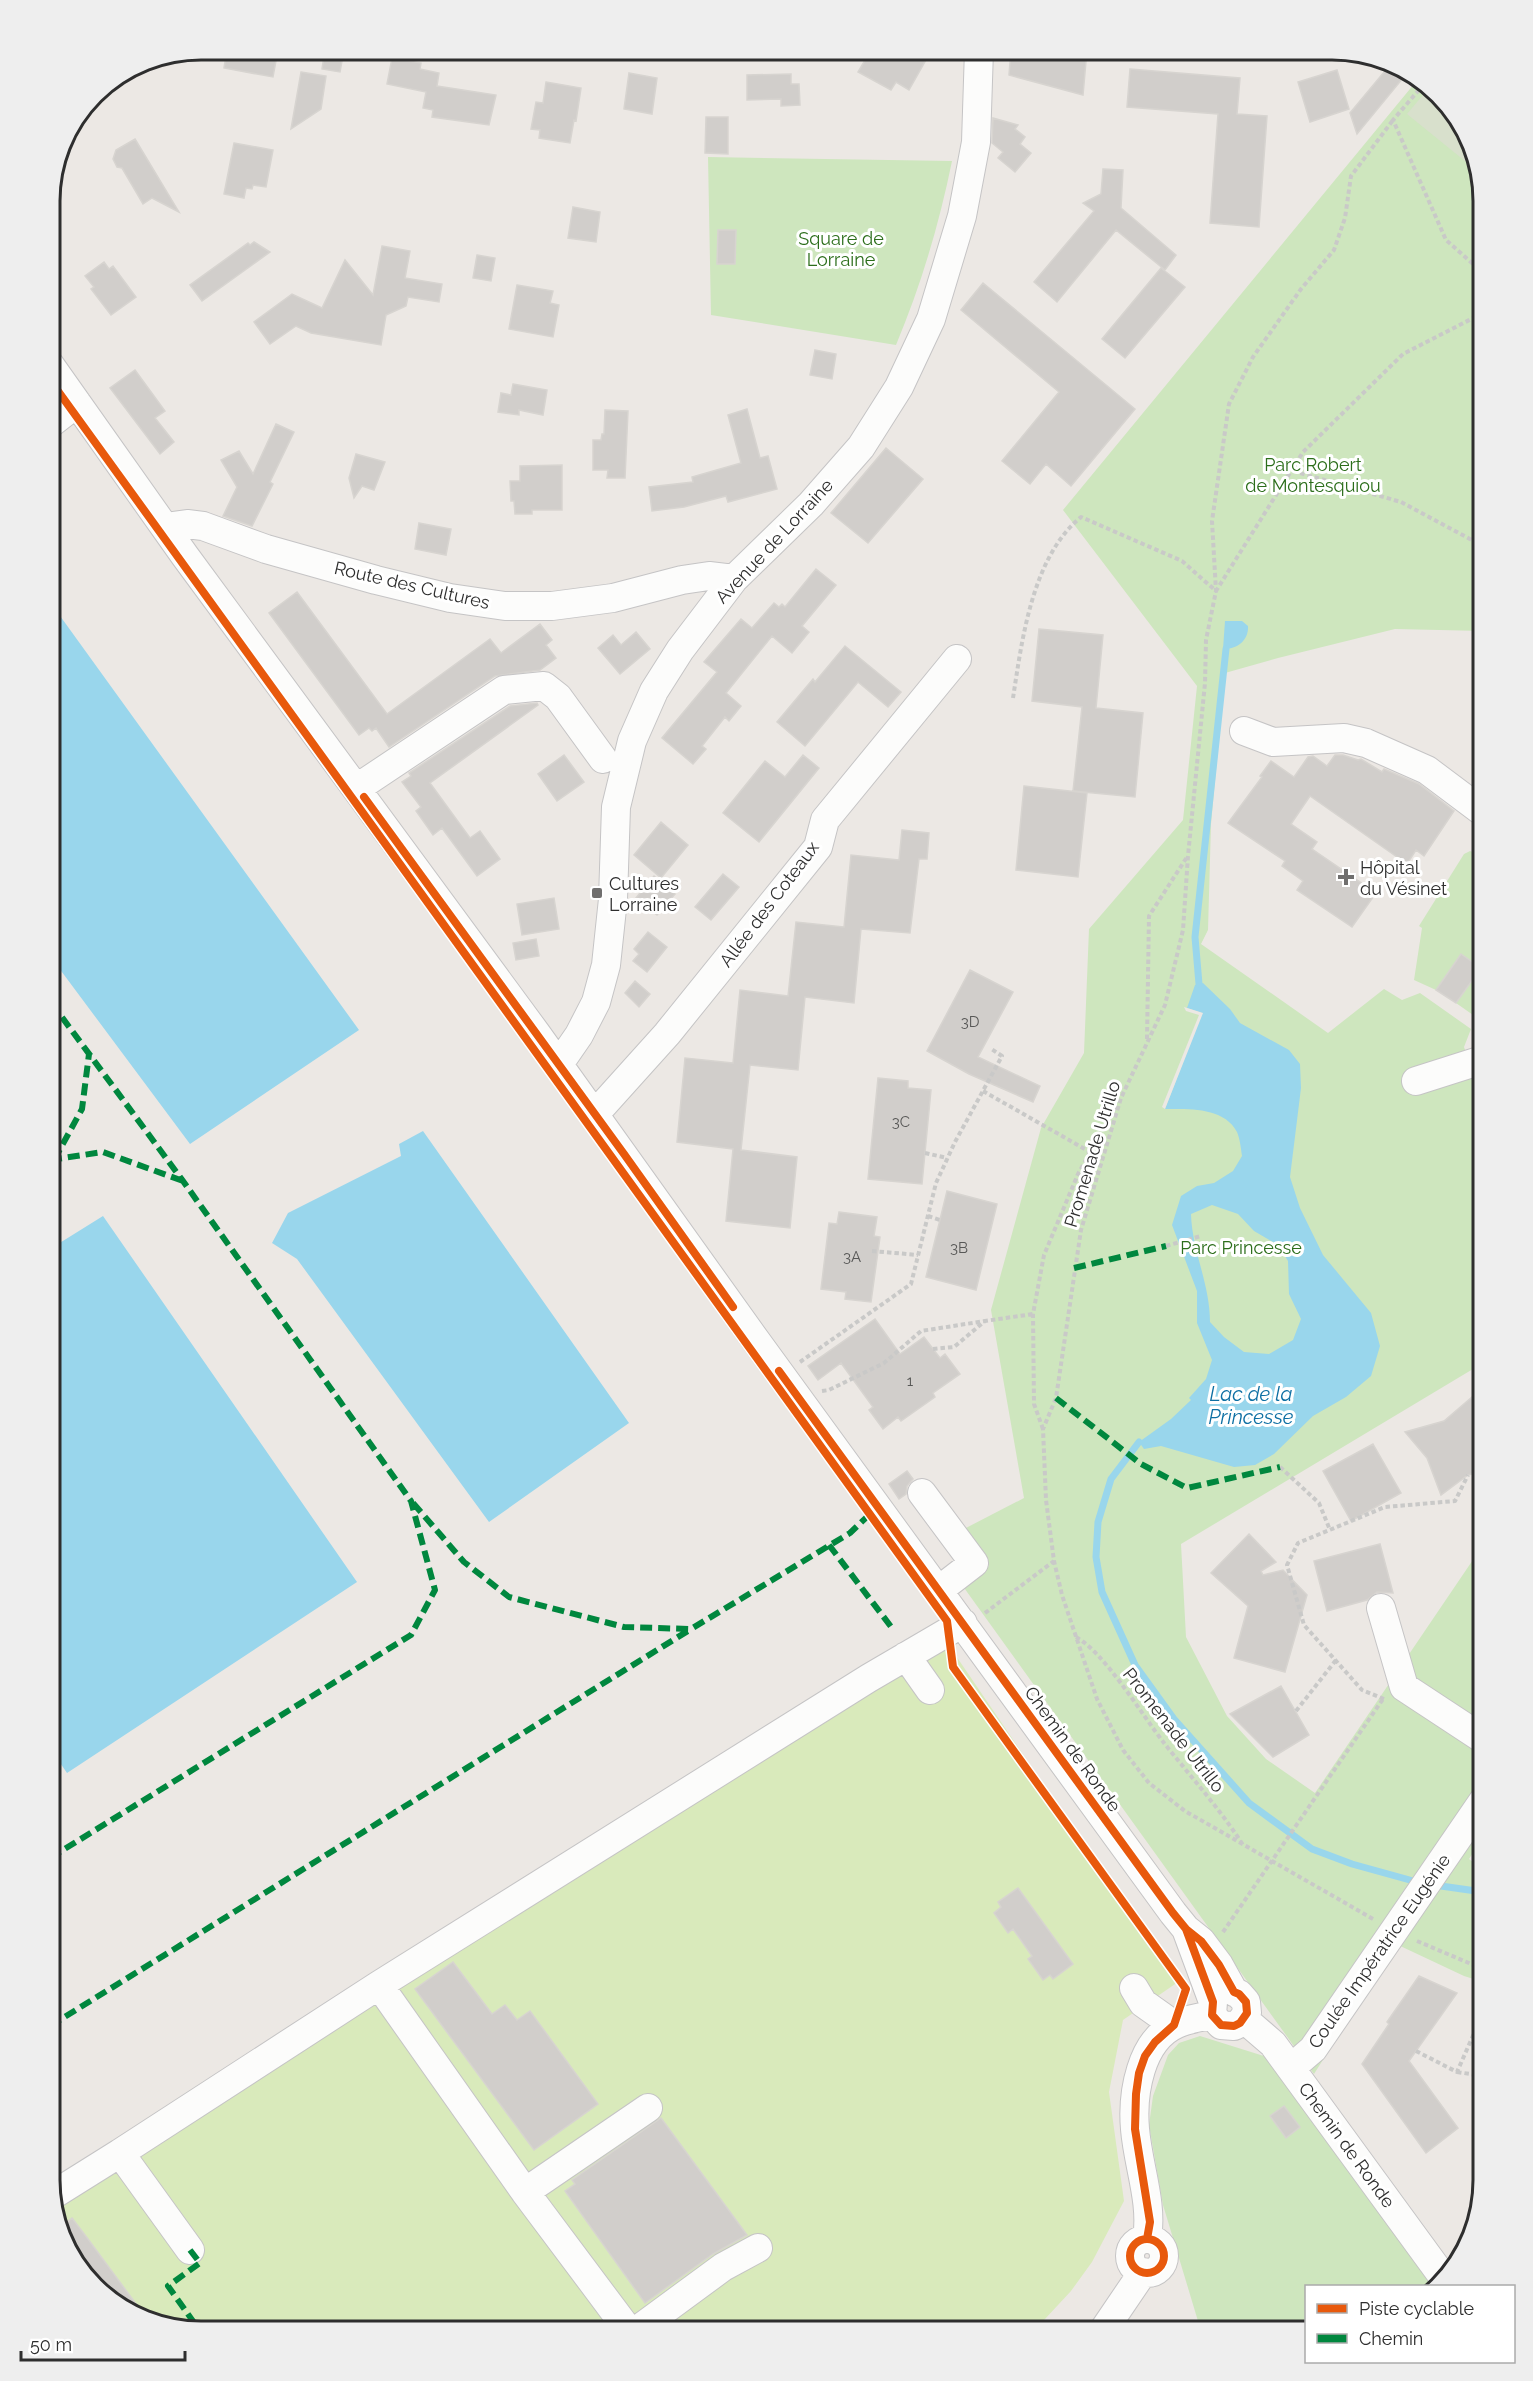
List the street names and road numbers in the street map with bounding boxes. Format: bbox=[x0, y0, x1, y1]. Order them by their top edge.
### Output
street label: Avenue de Lorraine bbox=[711, 474, 837, 608]
street label: Route des Cultures bbox=[332, 557, 492, 613]
street label: Allée des Coteaux bbox=[715, 837, 823, 971]
street label: Promenade Utrillo bbox=[1060, 1078, 1124, 1230]
street label: Promenade Utrillo bbox=[1119, 1664, 1229, 1797]
street label: Chemin de Ronde bbox=[1020, 1682, 1126, 1816]
street label: Coulée Impératrice Eugénie bbox=[1304, 1849, 1454, 2052]
street label: Chemin de Ronde bbox=[1294, 2078, 1400, 2212]

